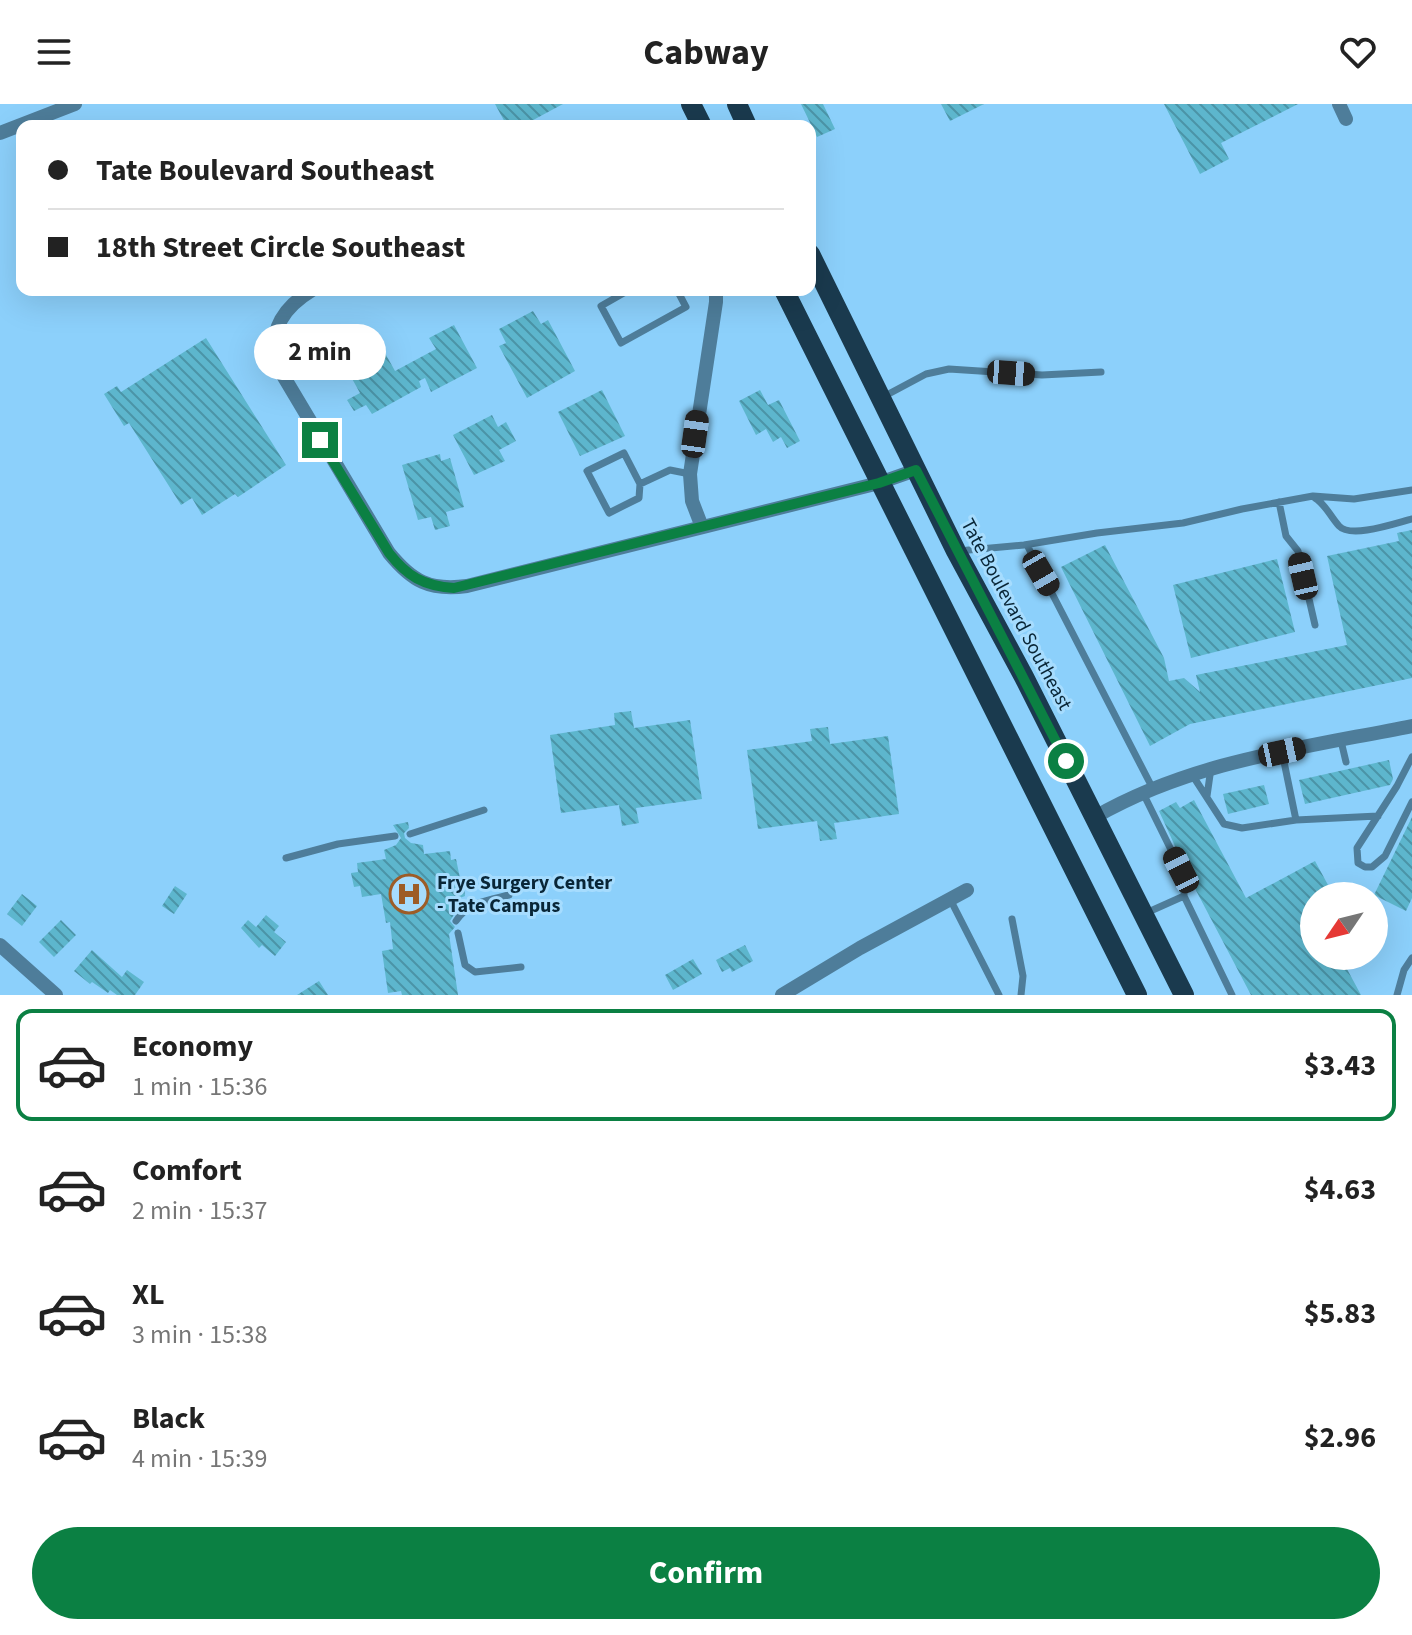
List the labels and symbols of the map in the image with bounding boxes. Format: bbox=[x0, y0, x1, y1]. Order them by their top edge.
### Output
callout: 2 min bbox=[254, 324, 386, 380]
car bbox=[986, 359, 1036, 387]
car bbox=[680, 409, 710, 459]
route end bbox=[302, 422, 338, 458]
street label: Tate Boulevard Southeast bbox=[954, 514, 1079, 715]
car bbox=[1019, 546, 1063, 600]
car bbox=[1286, 550, 1320, 602]
car bbox=[1256, 735, 1308, 769]
route start bbox=[1048, 743, 1084, 779]
car bbox=[1159, 843, 1203, 897]
place label: Frye Surgery Center - Tate Campus bbox=[437, 869, 612, 920]
hospital icon: Frye Surgery Center - Tate Campus bbox=[388, 873, 430, 915]
north arrow bbox=[1300, 882, 1388, 970]

